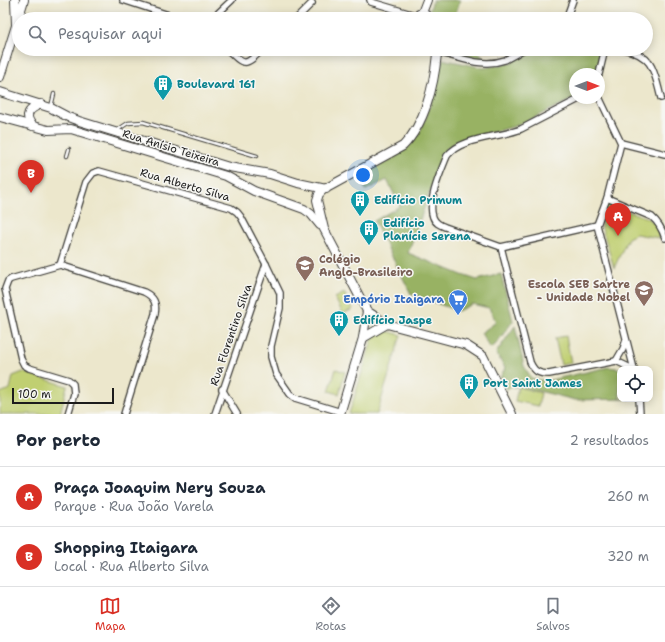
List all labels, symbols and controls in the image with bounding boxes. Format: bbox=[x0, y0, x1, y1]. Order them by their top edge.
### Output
search box bbox=[12, 12, 653, 56]
icon: search bbox=[26, 23, 48, 45]
text: Pesquisar aqui bbox=[58, 24, 162, 44]
north arrow bbox=[569, 68, 605, 104]
building icon: Boulevard 161 bbox=[152, 73, 174, 101]
place label: Boulevard 161 bbox=[177, 77, 255, 92]
street label: Rua Anísio Teixeira bbox=[121, 126, 222, 170]
pin: B bbox=[18, 160, 44, 193]
street label: Rua Alberto Silva bbox=[139, 165, 232, 205]
your location bbox=[353, 165, 373, 185]
building icon: Edifício Primum bbox=[349, 189, 371, 217]
place label: Edifício Primum bbox=[374, 193, 462, 208]
pin: A bbox=[605, 203, 631, 236]
place label: Edifício Planície Serena bbox=[383, 216, 471, 244]
building icon: Edifício Planície Serena bbox=[358, 218, 380, 246]
place label: Colégio Anglo-Brasileiro bbox=[319, 252, 413, 280]
school or university icon: Colégio Anglo-Brasileiro bbox=[294, 254, 316, 282]
place label: Escola SEB Sartre - Unidade Nobel bbox=[528, 277, 630, 305]
school or university icon: Escola SEB Sartre - Unidade Nobel bbox=[633, 279, 655, 307]
street label: Rua Florentino Silva bbox=[207, 282, 255, 388]
supermarket icon: Empório Itaigara bbox=[447, 288, 469, 316]
place label: Empório Itaigara bbox=[343, 292, 444, 307]
building icon: Edifício Jaspe bbox=[328, 309, 350, 337]
place label: Edifício Jaspe bbox=[353, 313, 432, 328]
map controls bbox=[617, 366, 653, 402]
button: locate bbox=[617, 366, 653, 402]
building icon: Port Saint James bbox=[458, 372, 480, 400]
place label: Port Saint James bbox=[483, 376, 582, 391]
scale bar bbox=[12, 386, 114, 405]
text: 100 m bbox=[18, 387, 51, 402]
text: Por perto bbox=[16, 429, 101, 451]
text: 2 resultados bbox=[570, 432, 649, 449]
text: Praça Joaquim Nery Souza bbox=[54, 478, 265, 498]
text: A bbox=[24, 488, 34, 505]
text: 260 m bbox=[607, 488, 649, 505]
text: Parque · Rua João Varela bbox=[54, 498, 214, 515]
text: Shopping Itaigara bbox=[54, 538, 198, 558]
text: B bbox=[25, 548, 33, 565]
text: 320 m bbox=[607, 548, 649, 565]
text: Local · Rua Alberto Silva bbox=[54, 558, 209, 575]
tab: Mapa bbox=[95, 595, 125, 634]
tab: Rotas bbox=[316, 595, 346, 634]
tab: Salvos bbox=[536, 595, 570, 634]

